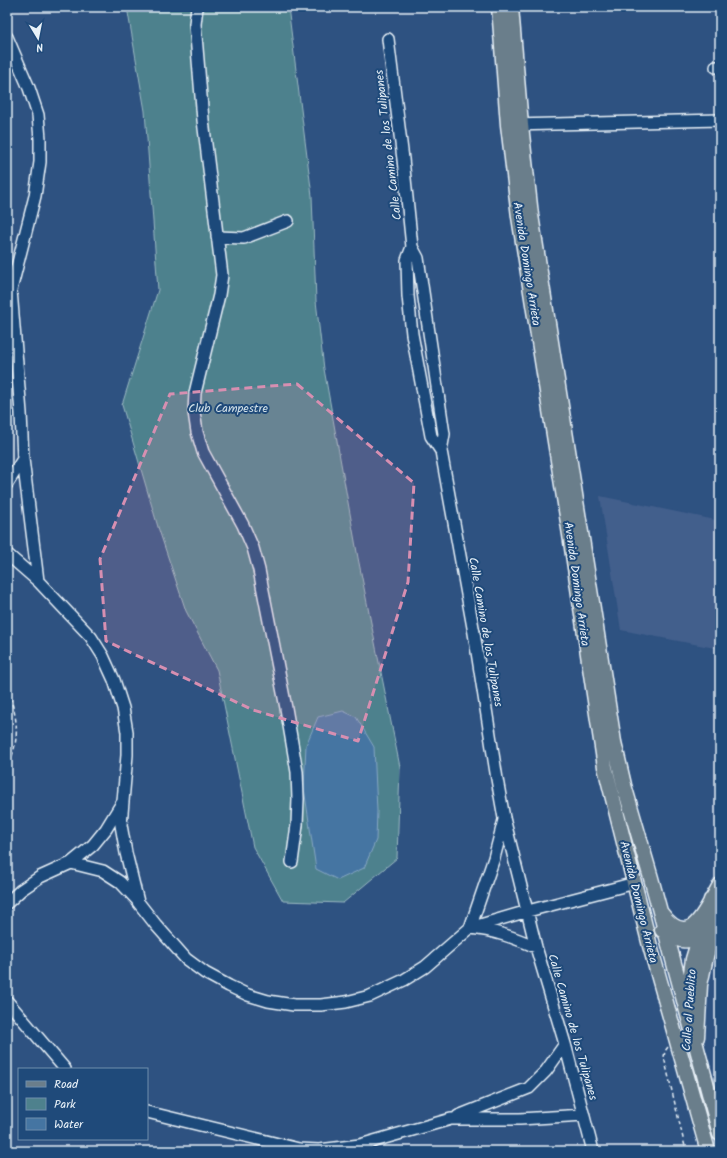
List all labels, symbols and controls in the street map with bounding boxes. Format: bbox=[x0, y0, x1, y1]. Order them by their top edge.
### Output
north arrow bbox=[18, 18, 58, 58]
text: N bbox=[35, 37, 45, 56]
street label: Calle Camino de los Tulipanes bbox=[370, 69, 407, 221]
street label: Avenida Domingo Arrieta bbox=[507, 201, 546, 328]
park label: Club Campestre bbox=[188, 399, 268, 418]
street label: Avenida Domingo Arrieta bbox=[558, 521, 595, 648]
street label: Calle Camino de los Tulipanes bbox=[463, 556, 508, 708]
street label: Avenida Domingo Arrieta bbox=[614, 839, 663, 965]
street label: Calle Camino de los Tulipanes bbox=[543, 952, 603, 1103]
street label: Calle al Pueblito bbox=[677, 968, 702, 1052]
legend bbox=[18, 1068, 148, 1140]
text: Road bbox=[54, 1075, 79, 1094]
text: Park bbox=[54, 1095, 76, 1114]
text: Water bbox=[54, 1115, 84, 1134]

